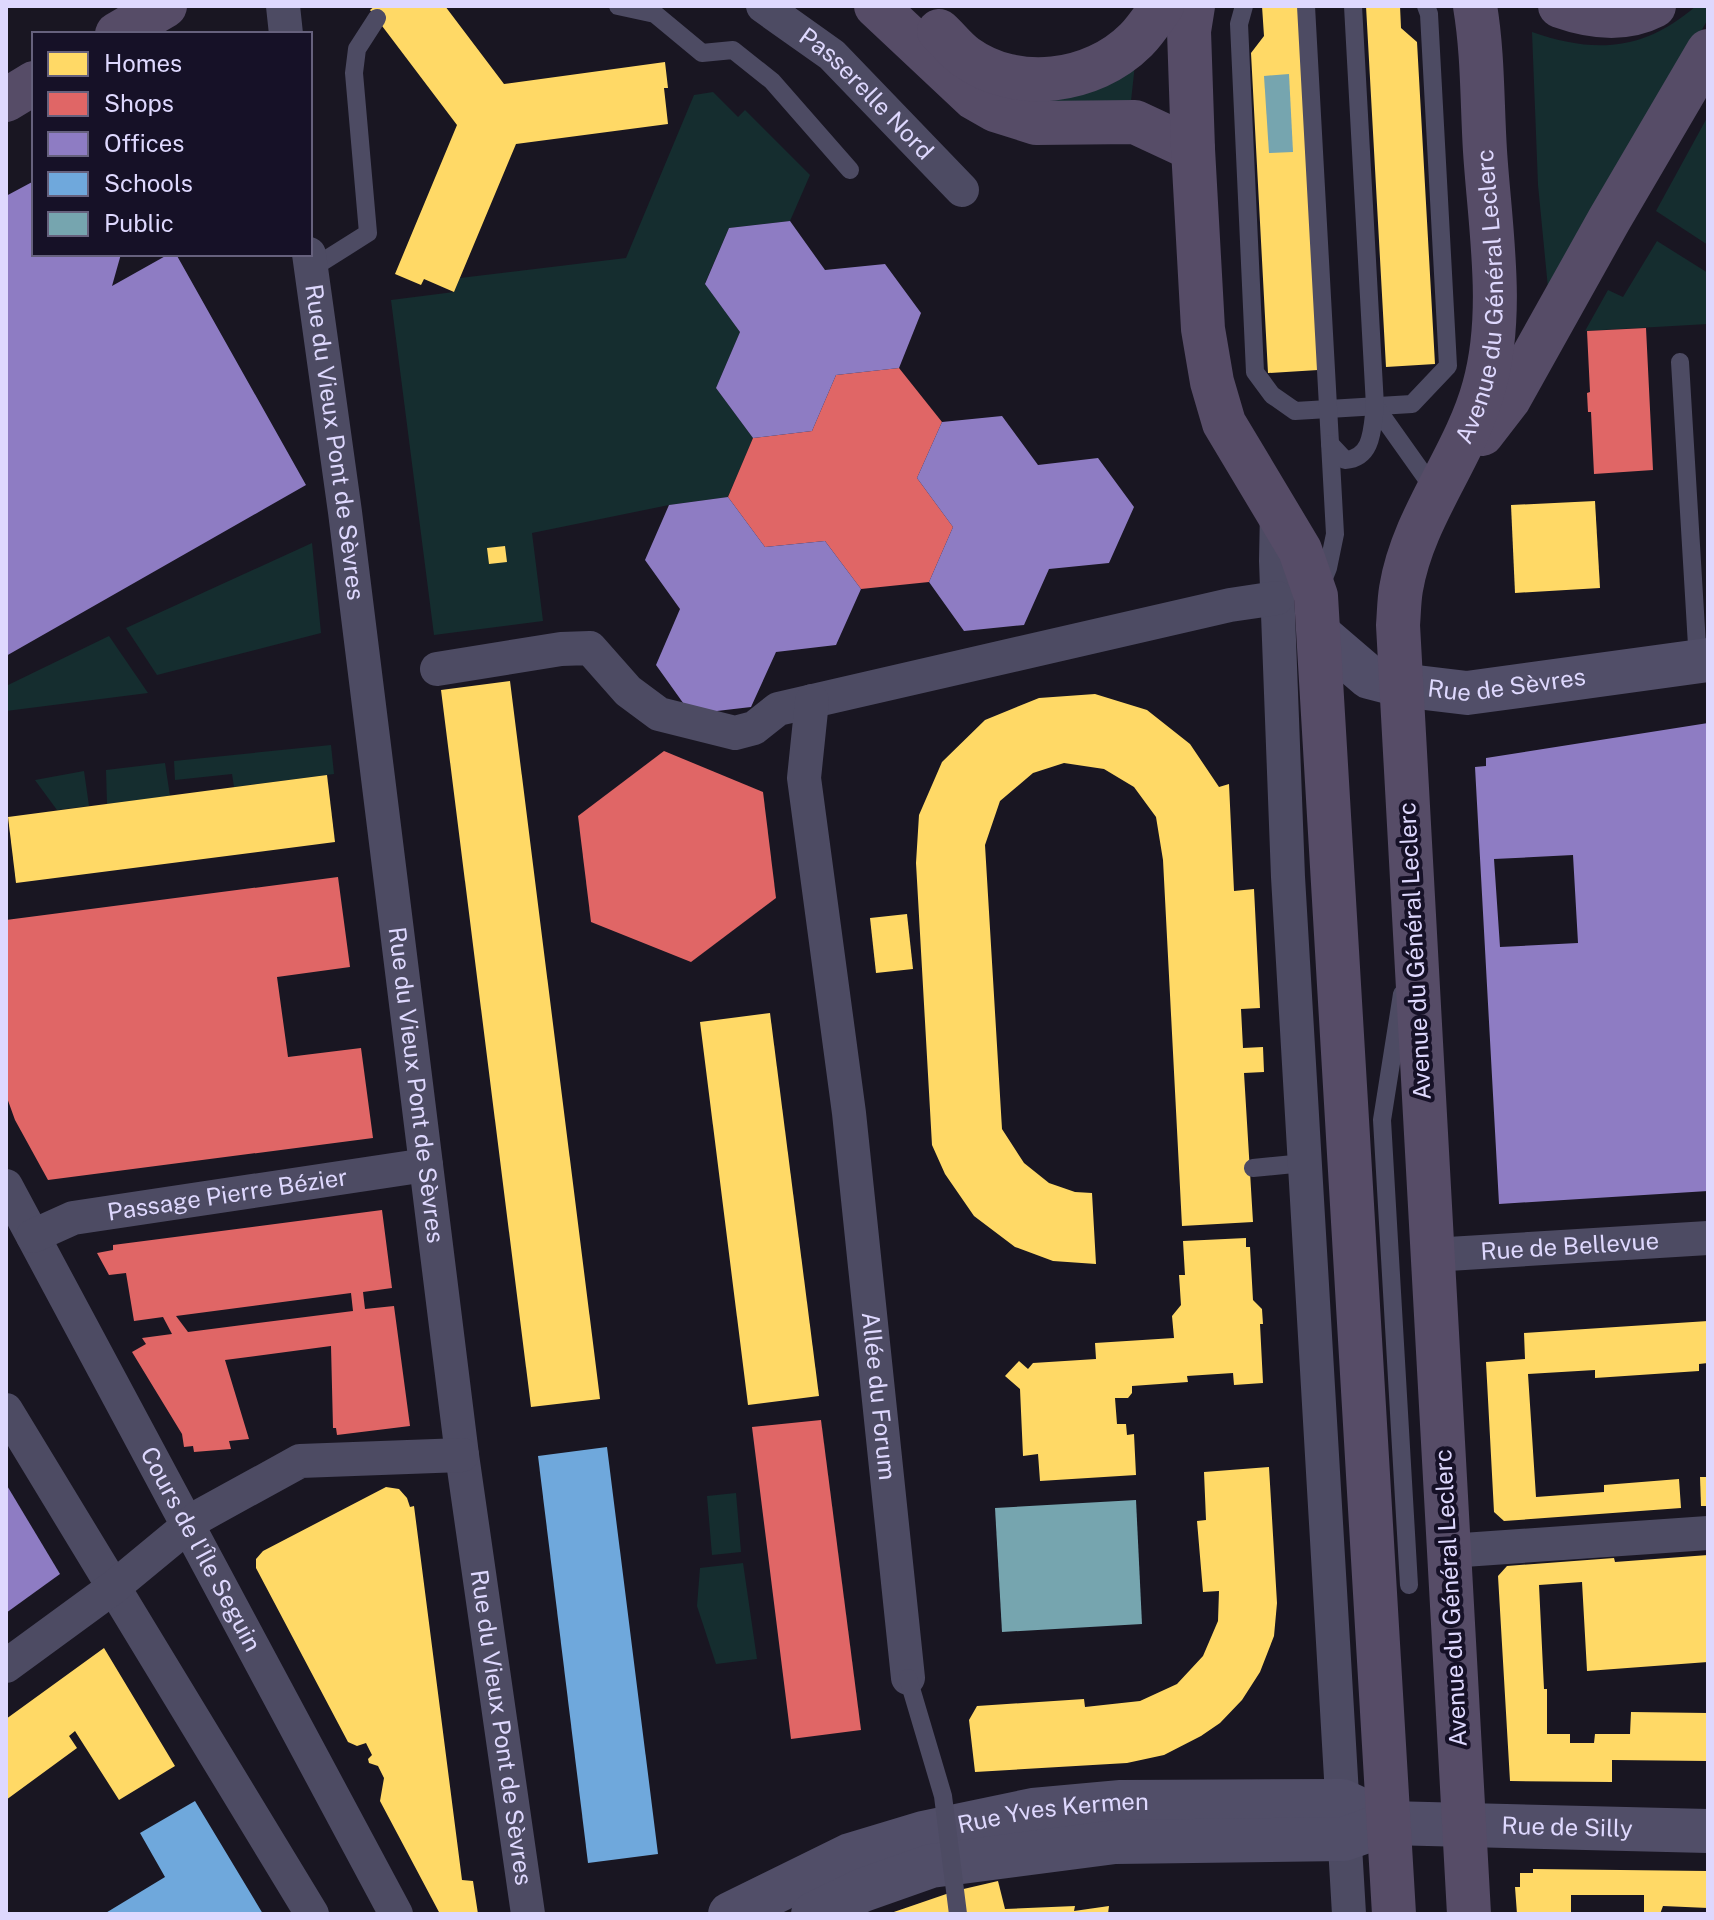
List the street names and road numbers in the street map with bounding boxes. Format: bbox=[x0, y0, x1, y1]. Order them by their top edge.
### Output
street label: Passerelle Nord bbox=[794, 21, 940, 165]
street label: Avenue du Général Leclerc bbox=[1449, 148, 1508, 448]
street label: Rue du Vieux Pont de Sèvres bbox=[300, 282, 371, 602]
street label: Rue de Sèvres bbox=[1426, 662, 1587, 706]
street label: Avenue du Général Leclerc bbox=[1392, 801, 1436, 1101]
street label: Rue du Vieux Pont de Sèvres bbox=[384, 925, 451, 1245]
street label: Passage Pierre Bézier bbox=[105, 1162, 349, 1226]
street label: Rue de Bellevue bbox=[1479, 1226, 1660, 1265]
street label: Allée du Forum bbox=[857, 1310, 902, 1481]
street label: Cours de l'Île Seguin bbox=[135, 1442, 268, 1656]
street label: Avenue du Général Leclerc bbox=[1428, 1448, 1472, 1748]
street label: Rue du Vieux Pont de Sèvres bbox=[466, 1568, 539, 1887]
street label: Rue Yves Kermen bbox=[955, 1787, 1149, 1838]
street label: Rue de Silly bbox=[1501, 1811, 1633, 1842]

